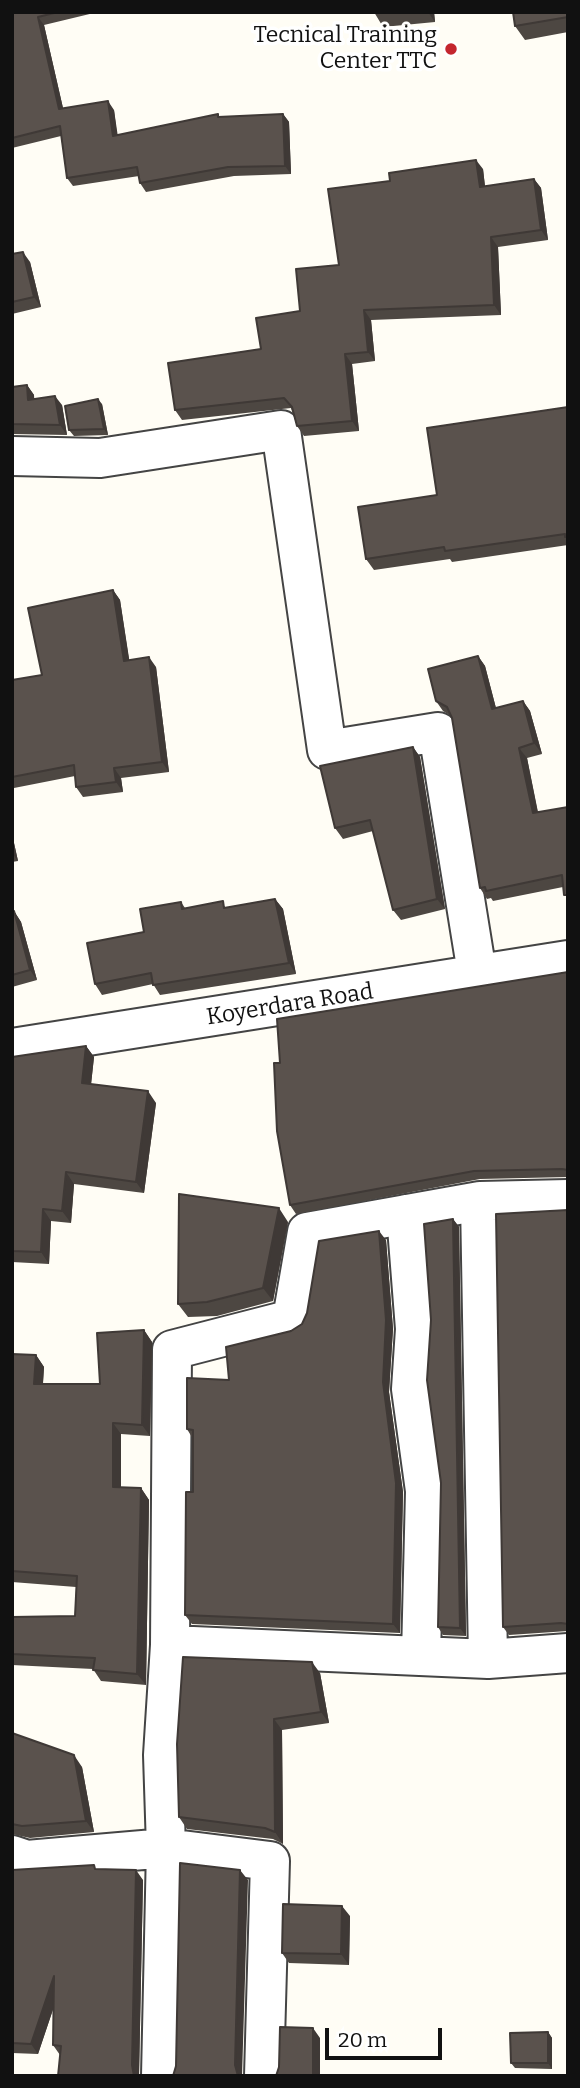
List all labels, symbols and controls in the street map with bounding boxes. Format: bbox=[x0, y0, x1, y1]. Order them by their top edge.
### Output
place label: Tecnical Training Center TTC bbox=[253, 22, 437, 76]
marker: Tecnical Training Center TTC bbox=[443, 41, 459, 57]
street label: Koyerdara Road bbox=[205, 978, 375, 1032]
scale bar bbox=[328, 2014, 445, 2058]
text: 20 m bbox=[338, 2027, 387, 2053]

